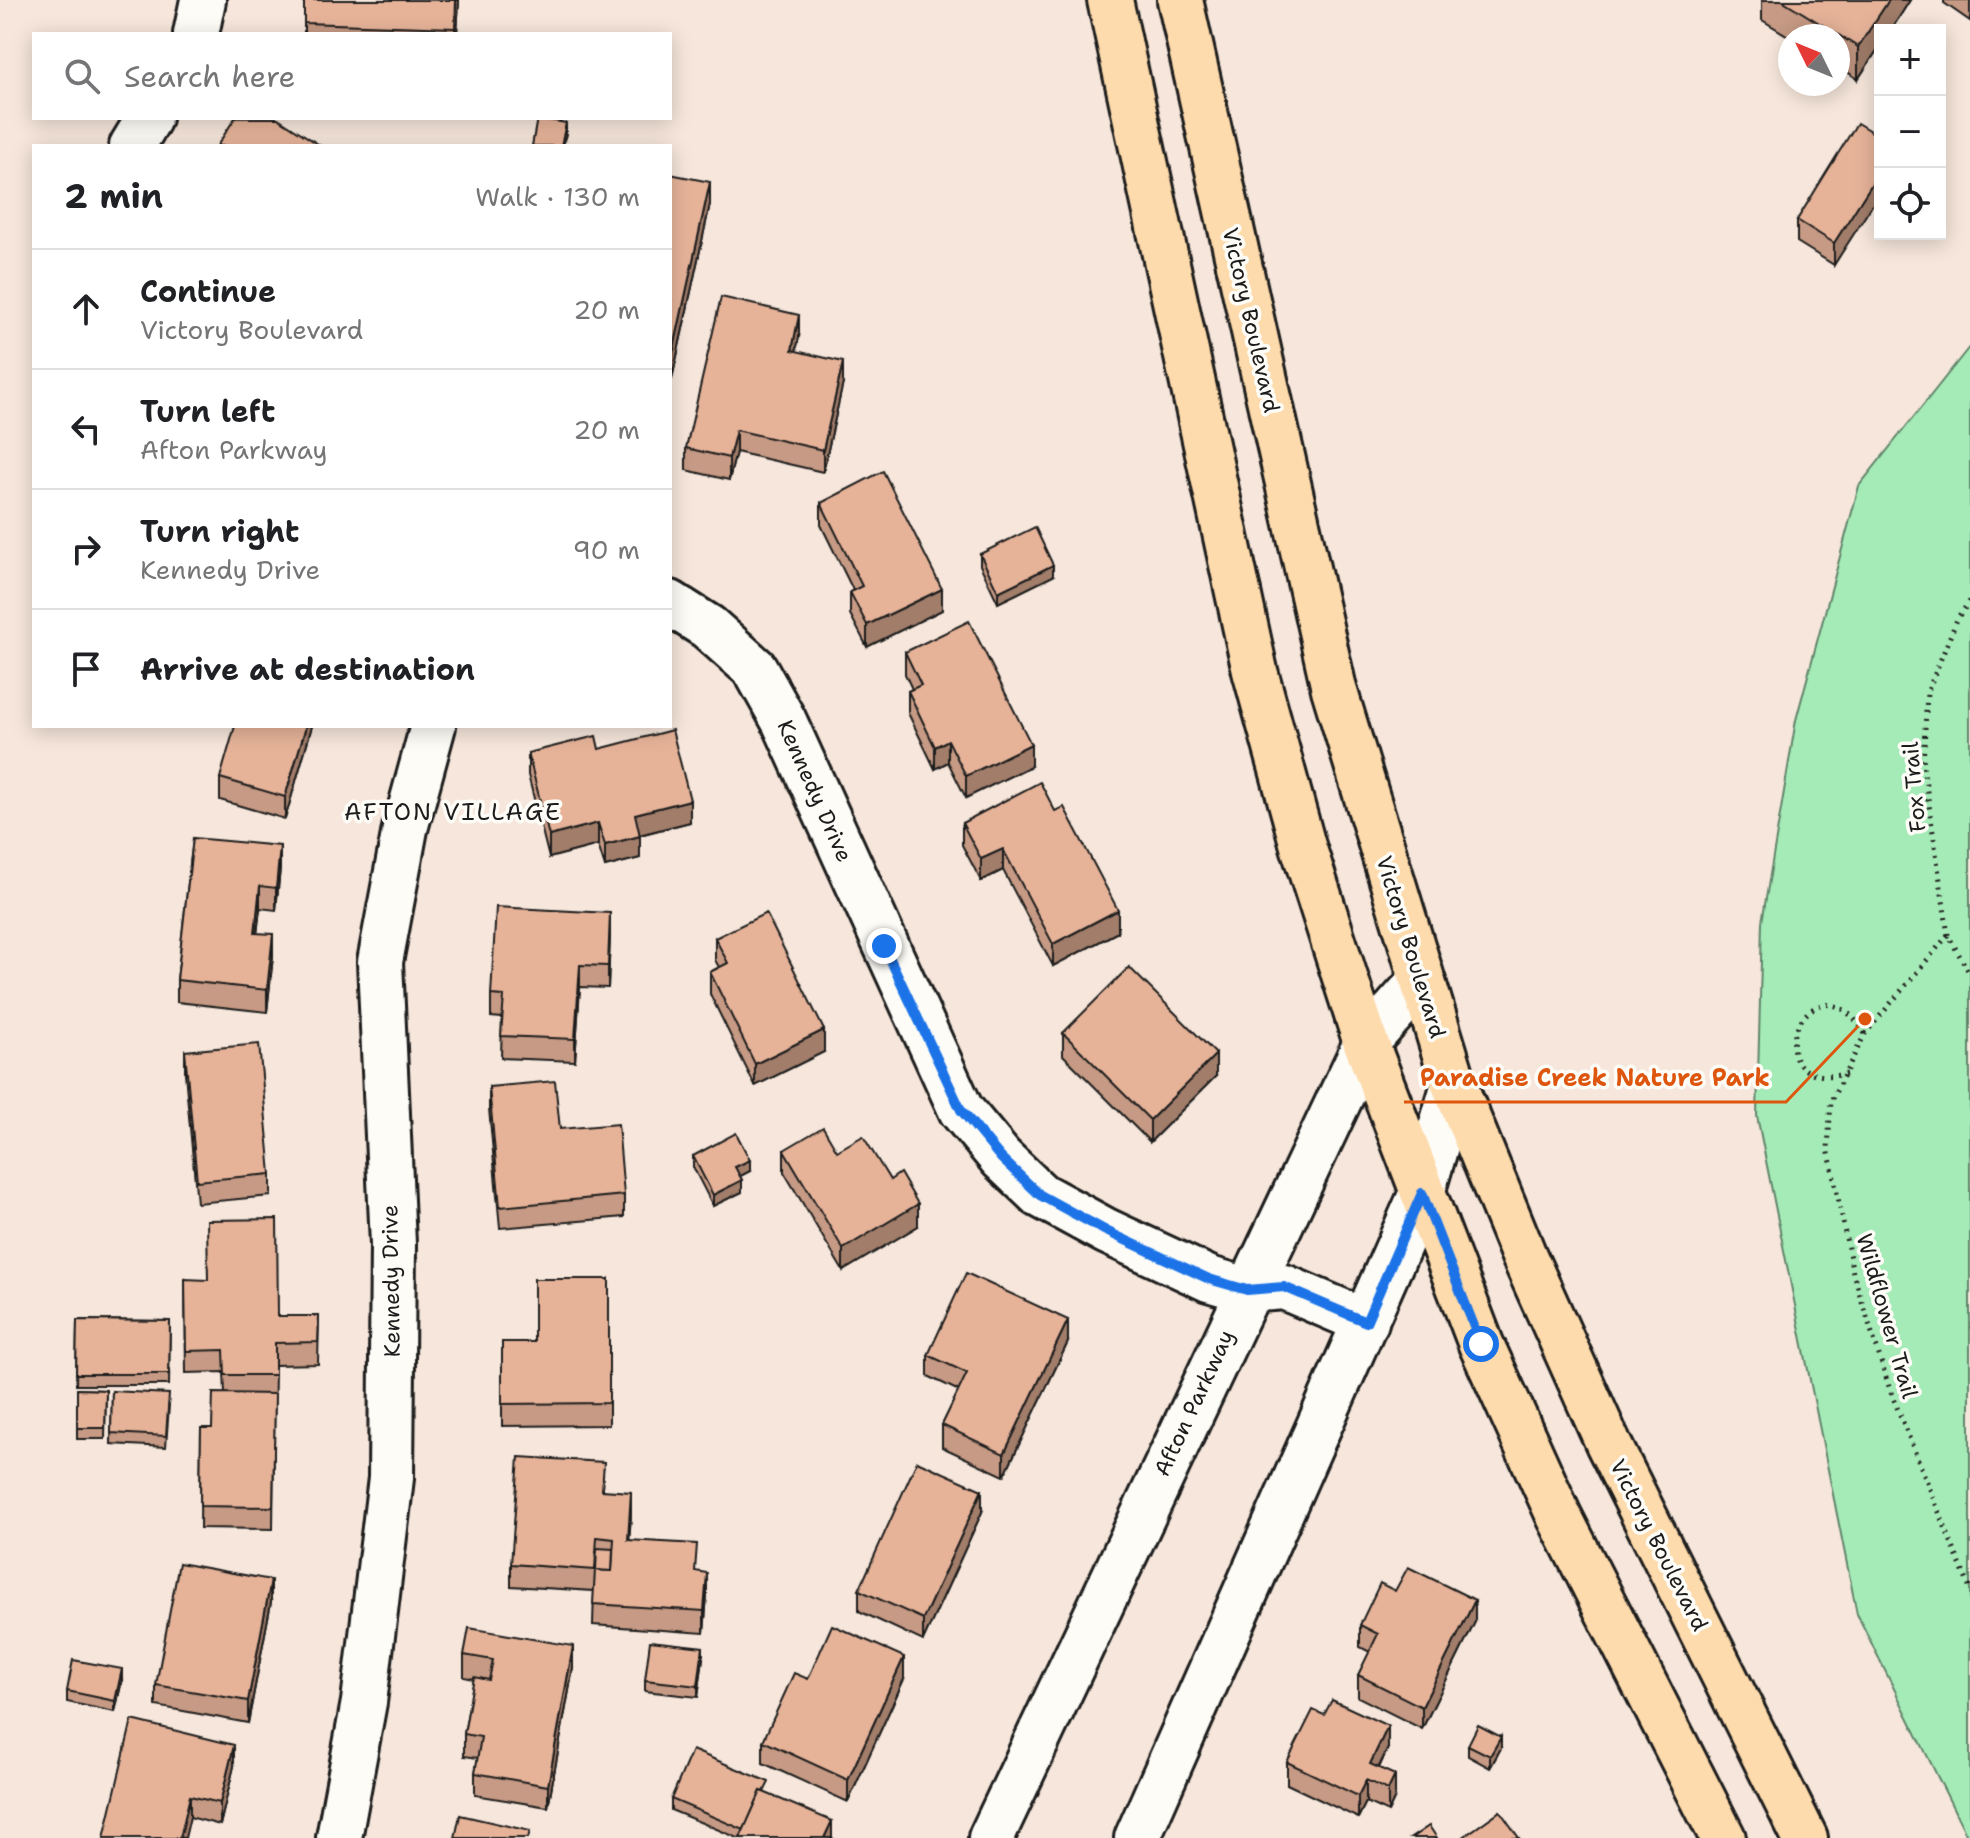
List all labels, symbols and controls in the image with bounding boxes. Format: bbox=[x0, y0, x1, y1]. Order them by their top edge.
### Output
north arrow bbox=[1778, 24, 1850, 96]
map controls bbox=[1874, 24, 1946, 240]
button: + bbox=[1874, 24, 1946, 96]
search box bbox=[32, 32, 672, 120]
icon: search bbox=[60, 54, 104, 98]
text: Search here bbox=[124, 56, 295, 97]
button: − bbox=[1874, 96, 1946, 168]
button: locate bbox=[1874, 168, 1946, 240]
text: 2 min bbox=[64, 173, 163, 219]
text: Walk · 130 m bbox=[475, 179, 640, 214]
street label: Victory Boulevard bbox=[1216, 225, 1286, 415]
text: Continue bbox=[140, 271, 276, 312]
icon: ahead bbox=[64, 287, 108, 331]
text: 20 m bbox=[573, 292, 640, 327]
text: Victory Boulevard bbox=[140, 312, 363, 347]
text: Turn left bbox=[140, 391, 275, 432]
icon: left bbox=[64, 407, 108, 451]
text: 20 m bbox=[573, 412, 640, 447]
text: Afton Parkway bbox=[140, 432, 327, 467]
text: Turn right bbox=[140, 511, 299, 552]
icon: right bbox=[64, 527, 108, 571]
text: 90 m bbox=[573, 532, 640, 567]
text: Kennedy Drive bbox=[140, 552, 320, 587]
icon: arrive bbox=[64, 647, 108, 691]
text: Arrive at destination bbox=[140, 649, 475, 690]
street label: Kennedy Drive bbox=[771, 715, 859, 867]
street label: Fox Trail bbox=[1896, 740, 1932, 833]
district label: AFTON VILLAGE bbox=[344, 796, 562, 828]
street label: Victory Boulevard bbox=[1370, 852, 1452, 1042]
route end bbox=[866, 928, 902, 964]
callout: Paradise Creek Nature Park bbox=[1404, 1054, 1786, 1102]
text: Paradise Creek Nature Park bbox=[1420, 1062, 1770, 1094]
street label: Kennedy Drive bbox=[375, 1204, 407, 1358]
street label: Wildflower Trail bbox=[1850, 1230, 1925, 1402]
street label: Afton Parkway bbox=[1147, 1325, 1241, 1481]
route start bbox=[1463, 1326, 1499, 1362]
street label: Victory Boulevard bbox=[1603, 1454, 1715, 1636]

